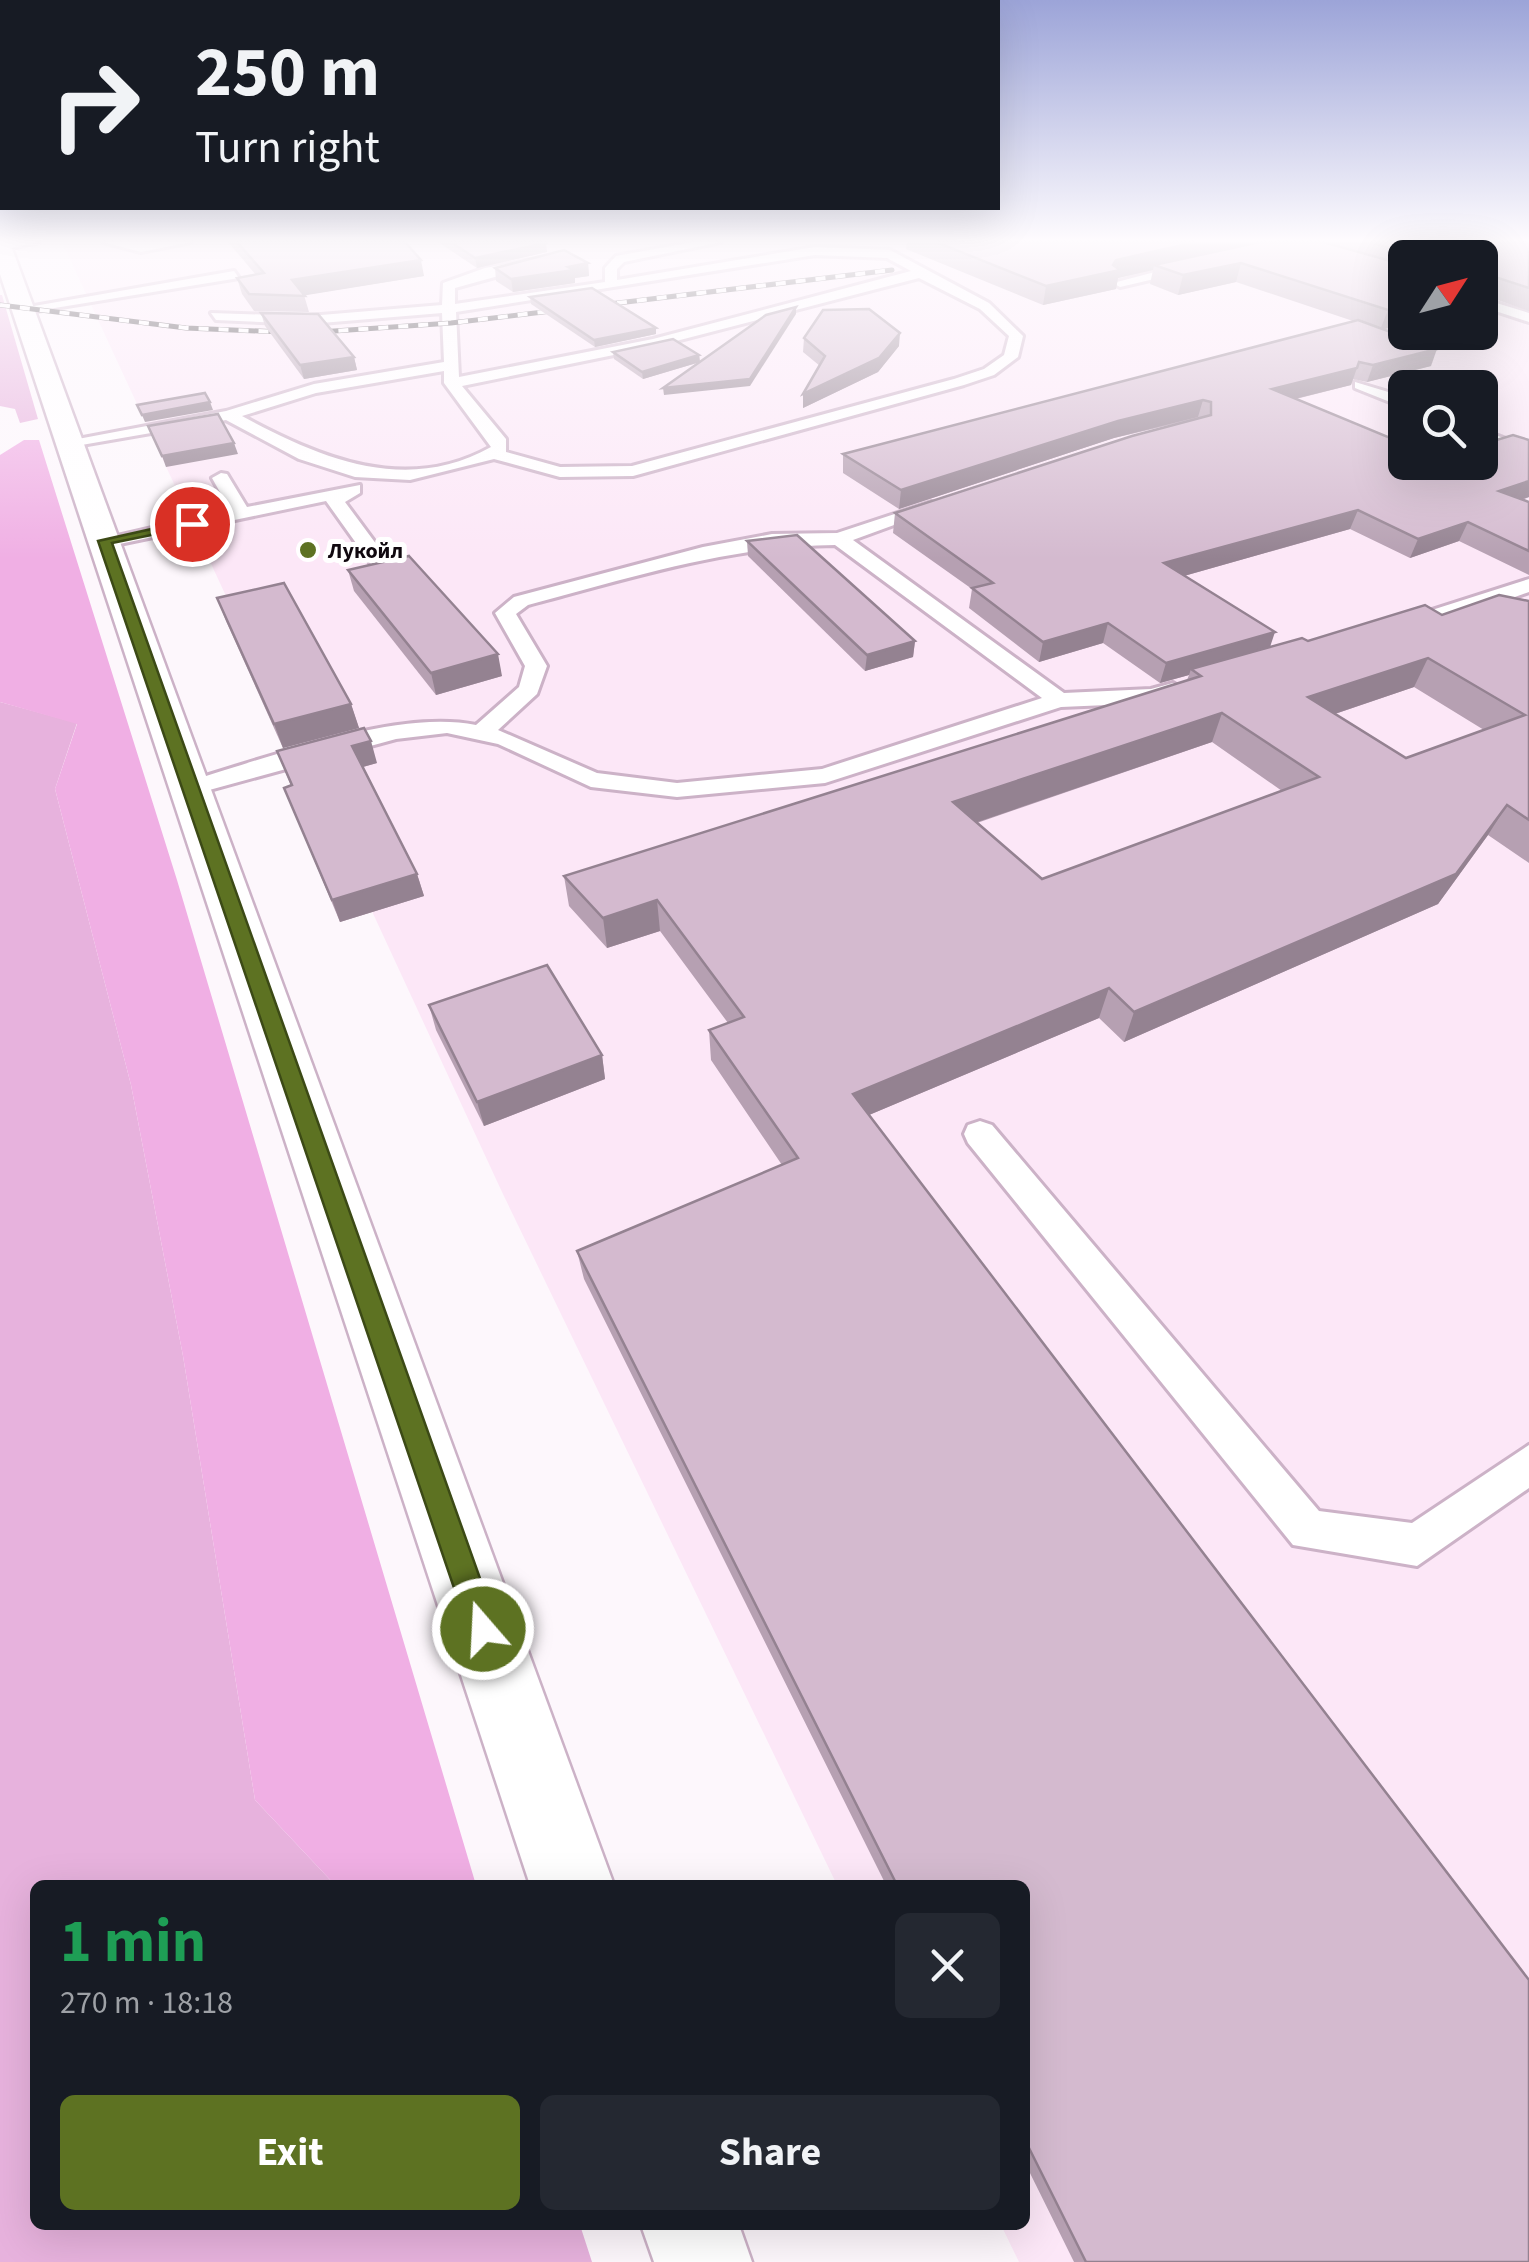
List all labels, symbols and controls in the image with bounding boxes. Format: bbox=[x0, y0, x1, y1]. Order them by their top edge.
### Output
text: 250 m bbox=[195, 23, 380, 123]
icon: right bbox=[30, 40, 160, 170]
text: Turn right bbox=[195, 116, 380, 180]
north arrow bbox=[1388, 240, 1498, 350]
map controls bbox=[1388, 240, 1498, 480]
button: search bbox=[1388, 370, 1498, 480]
pin bbox=[150, 482, 235, 567]
icon: arrive bbox=[165, 497, 220, 552]
place label: Лукойл bbox=[327, 535, 403, 567]
marker: Лукойл bbox=[297, 539, 319, 561]
position arrow bbox=[431, 1577, 535, 1681]
text: 1 min bbox=[60, 1900, 206, 1985]
button: close bbox=[895, 1913, 1000, 2018]
text: 270 m · 18:18 bbox=[60, 1980, 233, 2026]
button: Exit bbox=[60, 2095, 520, 2210]
button: Share bbox=[540, 2095, 1000, 2210]

